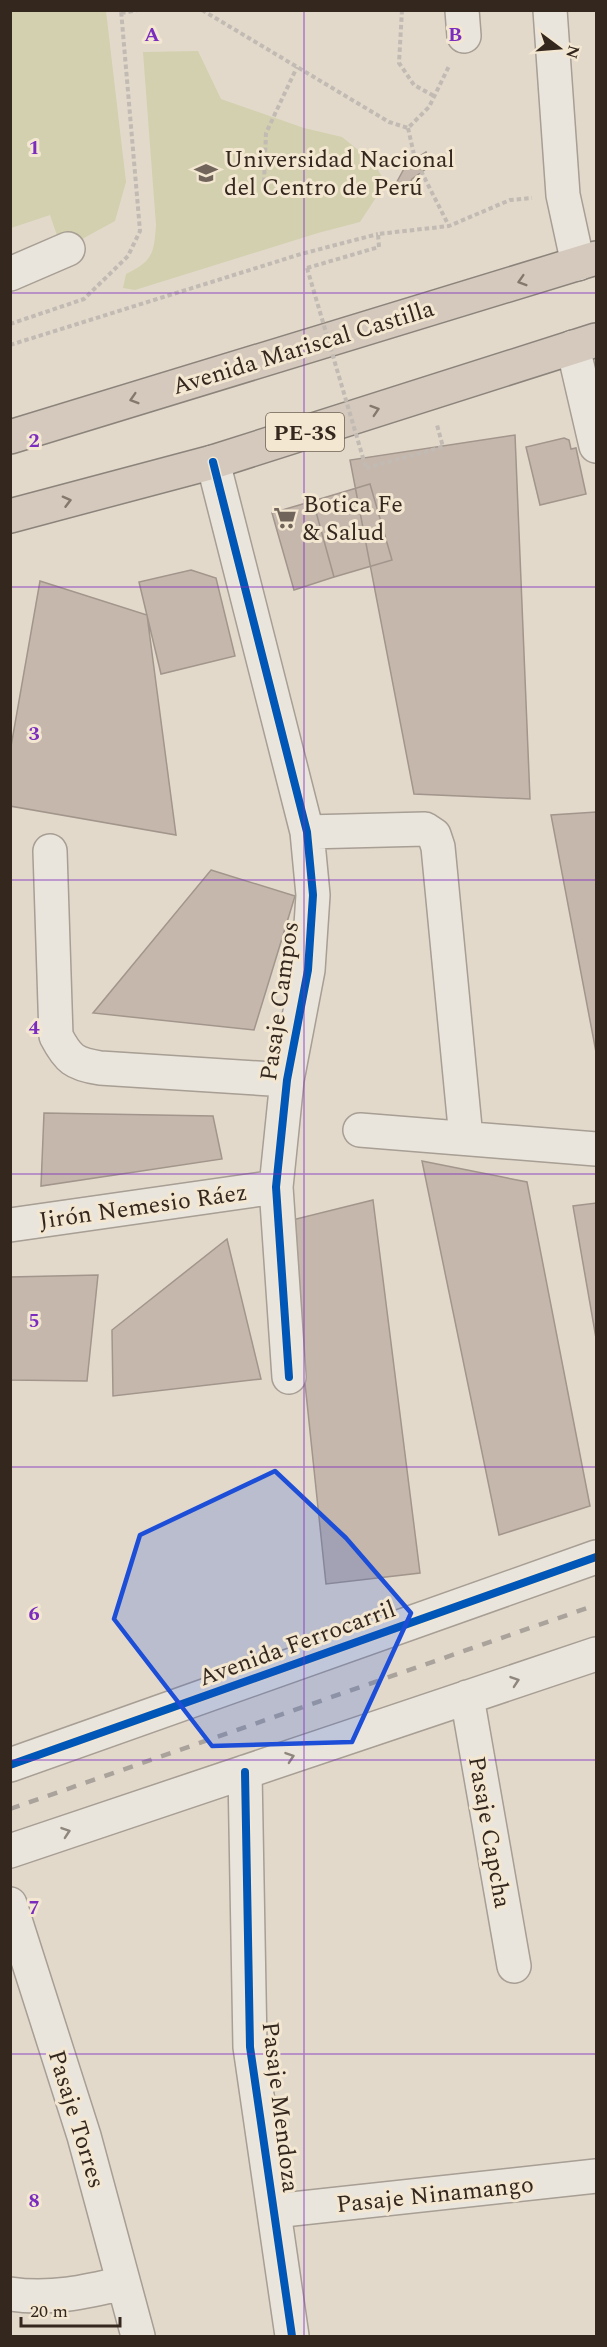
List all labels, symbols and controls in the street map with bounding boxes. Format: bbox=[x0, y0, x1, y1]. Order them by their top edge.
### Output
north arrow bbox=[529, 18, 589, 78]
text: A bbox=[144, 20, 160, 50]
text: B bbox=[448, 20, 462, 50]
text: N bbox=[559, 42, 586, 61]
text: 1 bbox=[28, 133, 40, 163]
place label: Universidad Nacional del Centro de Perú bbox=[224, 142, 455, 206]
school or university icon: Universidad Nacional del Centro de Perú bbox=[193, 160, 219, 186]
one-way arrow bbox=[517, 274, 528, 286]
street label: Avenida Mariscal Castilla bbox=[168, 291, 439, 405]
one-way arrow bbox=[129, 392, 140, 404]
one-way arrow bbox=[369, 405, 380, 417]
road number: PE-3S bbox=[266, 413, 344, 451]
text: 2 bbox=[28, 426, 40, 456]
place label: Botica Fe & Salud bbox=[303, 487, 403, 551]
one-way arrow bbox=[61, 496, 72, 508]
supermarket icon: Botica Fe & Salud bbox=[272, 505, 298, 531]
text: 3 bbox=[28, 719, 40, 749]
street label: Pasaje Campos bbox=[251, 919, 309, 1083]
text: 4 bbox=[28, 1013, 40, 1043]
street label: Jirón Nemesio Ráez bbox=[37, 1175, 250, 1239]
text: 5 bbox=[28, 1306, 40, 1336]
street label: Avenida Ferrocarril bbox=[194, 1592, 401, 1696]
text: 6 bbox=[28, 1599, 40, 1629]
one-way arrow bbox=[509, 1676, 520, 1688]
one-way arrow bbox=[285, 1751, 295, 1764]
street label: Pasaje Capcha bbox=[458, 1753, 520, 1911]
one-way arrow bbox=[60, 1827, 71, 1840]
text: 7 bbox=[28, 1893, 40, 1923]
street label: Pasaje Mendoza bbox=[252, 2020, 308, 2195]
street label: Pasaje Torres bbox=[38, 2046, 114, 2193]
street label: Pasaje Ninamango bbox=[335, 2167, 535, 2223]
text: 8 bbox=[28, 2186, 40, 2216]
scale bar bbox=[21, 2290, 120, 2328]
text: 20 m bbox=[30, 2298, 68, 2325]

